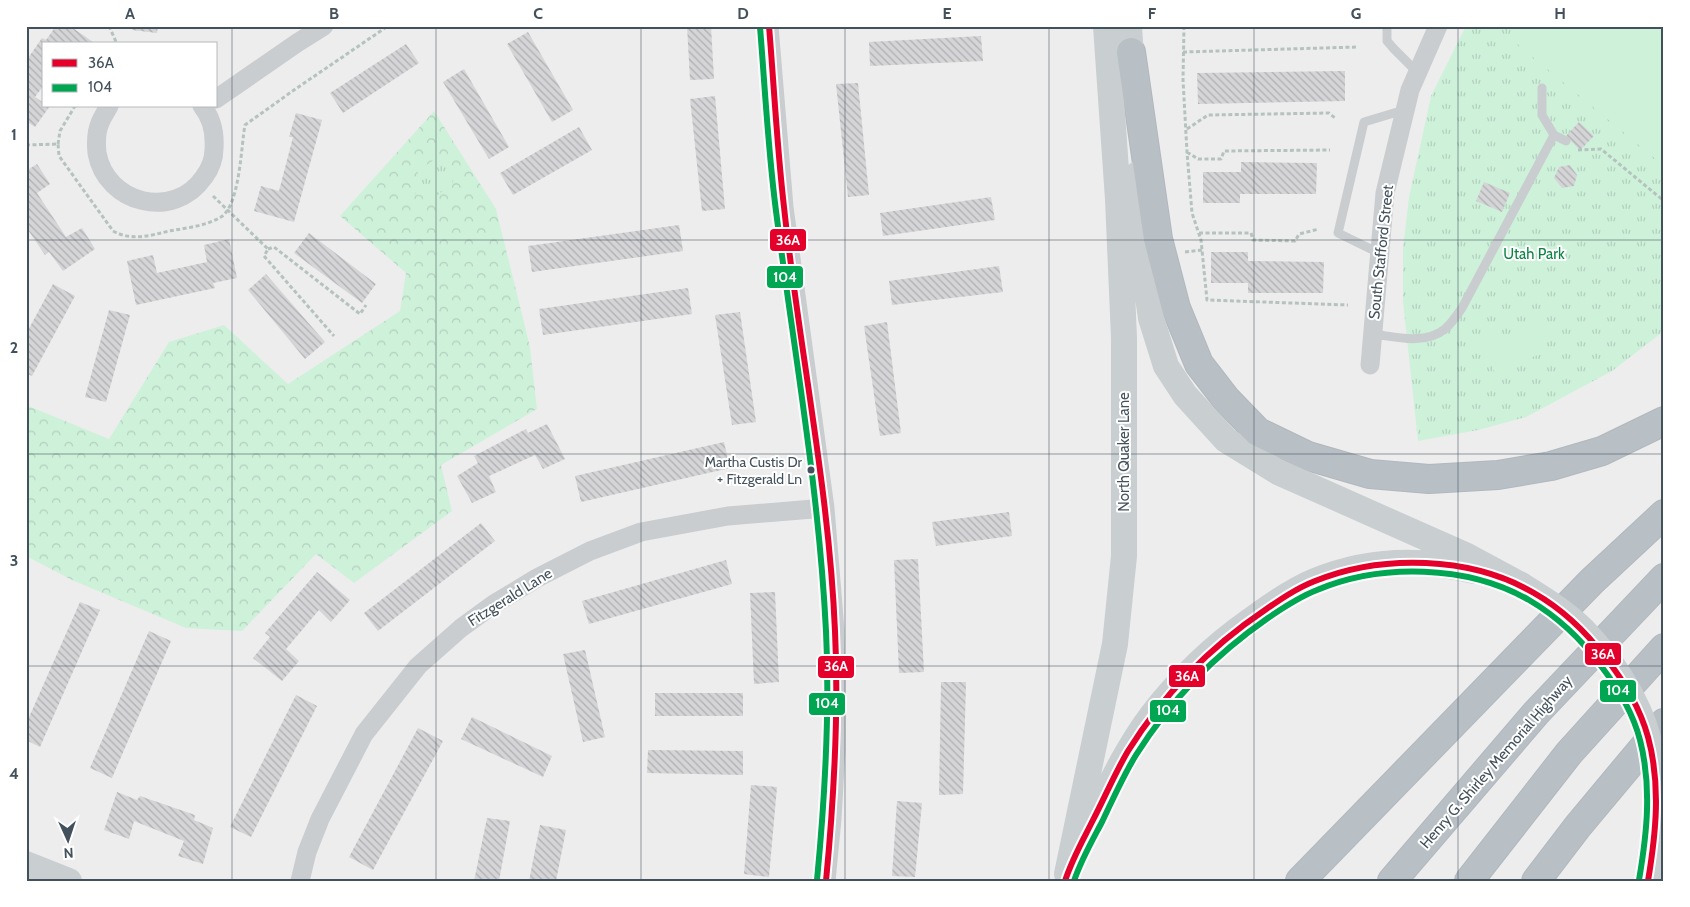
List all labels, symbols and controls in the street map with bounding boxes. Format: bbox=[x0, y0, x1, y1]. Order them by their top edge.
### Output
text: A bbox=[125, 4, 135, 23]
text: B bbox=[329, 4, 339, 23]
text: C bbox=[533, 4, 543, 23]
text: D bbox=[737, 4, 749, 23]
text: E bbox=[942, 4, 952, 23]
text: F bbox=[1148, 4, 1157, 23]
text: G bbox=[1351, 4, 1361, 23]
text: H bbox=[1554, 4, 1566, 23]
legend bbox=[42, 42, 218, 108]
text: 36A bbox=[88, 54, 115, 72]
text: 104 bbox=[88, 78, 112, 96]
text: 1 bbox=[11, 125, 17, 144]
street label: South Stafford Street bbox=[1365, 184, 1397, 320]
line badge: 36A bbox=[769, 228, 807, 252]
text: 36A bbox=[776, 231, 800, 249]
park label: Utah Park bbox=[1503, 245, 1565, 263]
line badge: 104 bbox=[766, 265, 804, 289]
text: 104 bbox=[773, 268, 797, 286]
text: 2 bbox=[10, 338, 18, 357]
street label: North Quaker Lane bbox=[1115, 392, 1133, 512]
place label: Martha Custis Dr + Fitzgerald Ln bbox=[705, 453, 803, 488]
marker: Martha Custis Dr + Fitzgerald Ln bbox=[806, 465, 816, 475]
text: 3 bbox=[10, 551, 18, 570]
street label: Fitzgerald Lane bbox=[465, 564, 556, 630]
line badge: 36A bbox=[1584, 642, 1622, 666]
text: 36A bbox=[1591, 645, 1615, 663]
line badge: 36A bbox=[817, 655, 855, 679]
text: 36A bbox=[824, 657, 848, 675]
line badge: 36A bbox=[1168, 664, 1206, 688]
text: 36A bbox=[1175, 667, 1199, 685]
street label: Henry G. Shirley Memorial Highway bbox=[1416, 672, 1576, 852]
line badge: 104 bbox=[1599, 679, 1637, 703]
text: 104 bbox=[1606, 681, 1630, 699]
line badge: 104 bbox=[808, 692, 846, 716]
text: 104 bbox=[815, 694, 839, 712]
line badge: 104 bbox=[1149, 699, 1187, 723]
text: 104 bbox=[1156, 701, 1180, 719]
text: 4 bbox=[9, 764, 19, 783]
north arrow bbox=[42, 814, 92, 864]
text: N bbox=[63, 844, 74, 862]

